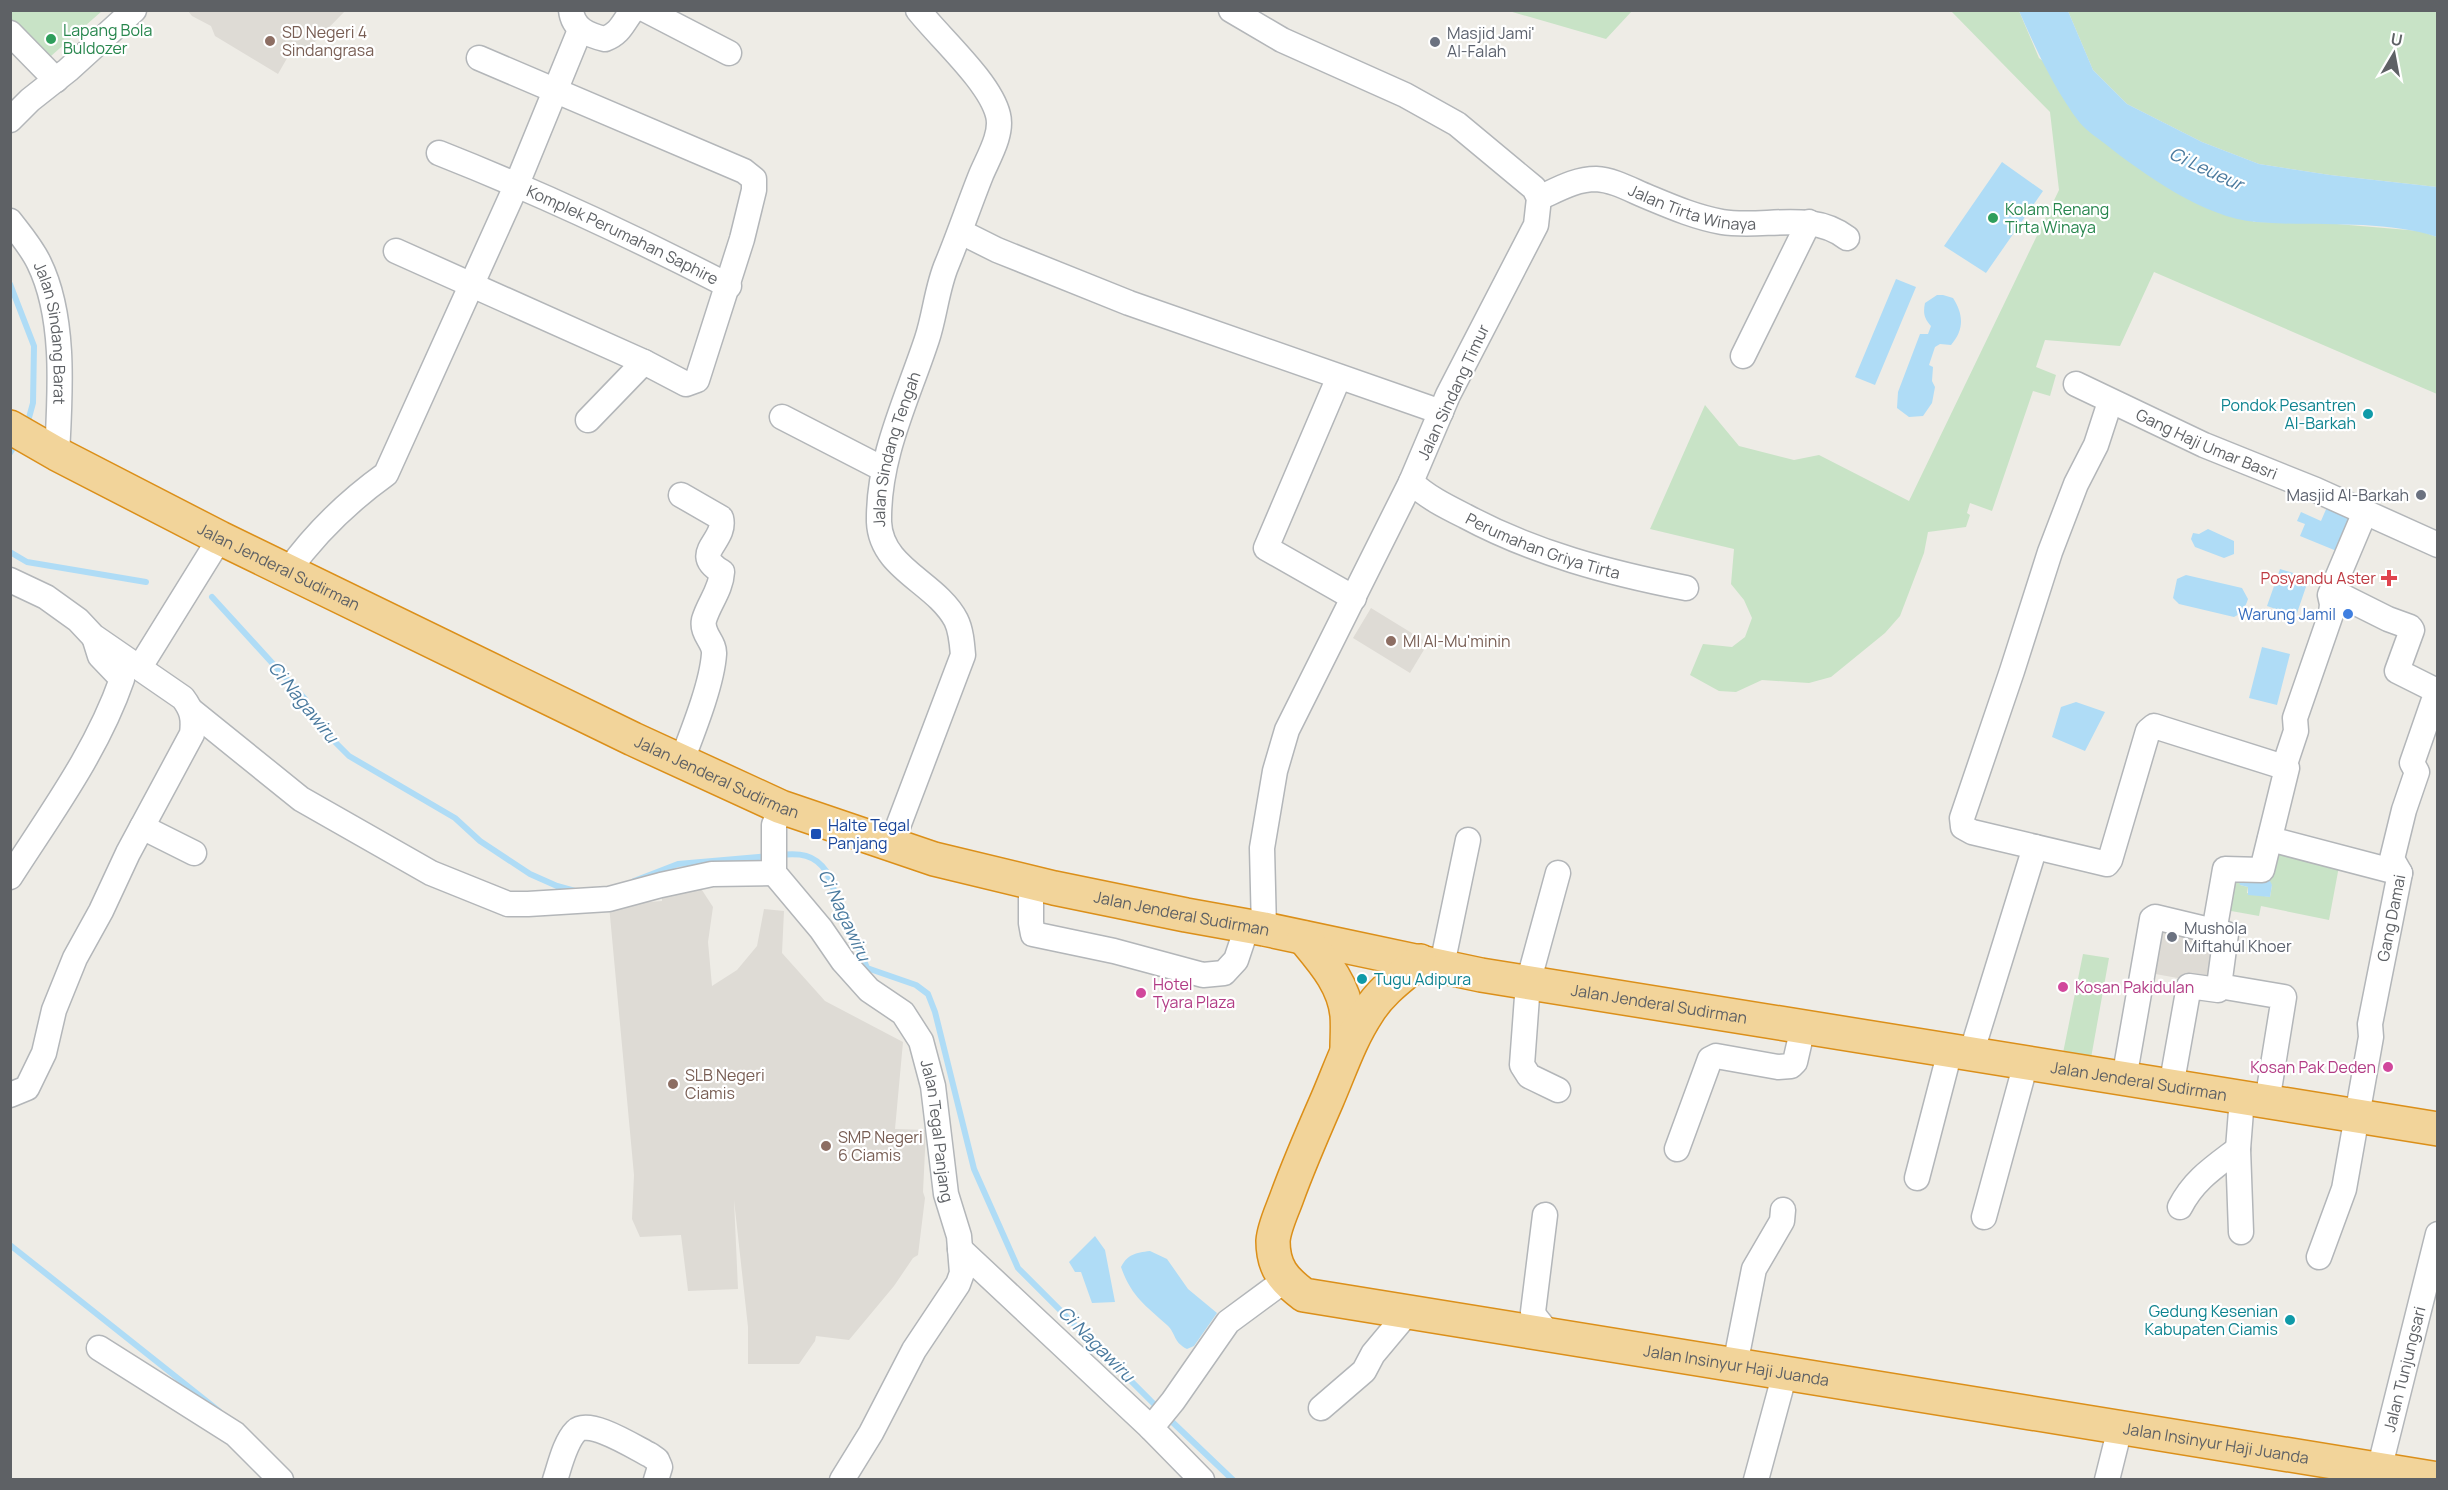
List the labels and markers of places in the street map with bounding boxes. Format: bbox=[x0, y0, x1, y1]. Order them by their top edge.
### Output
place label: Lapang Bola Buldozer bbox=[63, 19, 153, 59]
place label: SD Negeri 4 Sindangrasa bbox=[282, 21, 374, 61]
place label: Masjid Jami' Al-Falah bbox=[1447, 22, 1535, 62]
marker: Lapang Bola Buldozer bbox=[44, 32, 58, 46]
marker: SD Negeri 4 Sindangrasa bbox=[263, 34, 277, 48]
marker: Masjid Jami' Al-Falah bbox=[1428, 35, 1442, 49]
place label: Kolam Renang Tirta Winaya bbox=[2005, 198, 2109, 238]
marker: Kolam Renang Tirta Winaya bbox=[1986, 211, 2000, 225]
place label: Pondok Pesantren Al-Barkah bbox=[2221, 394, 2356, 434]
marker: Pondok Pesantren Al-Barkah bbox=[2361, 407, 2375, 421]
place label: Masjid Al-Barkah bbox=[2286, 484, 2409, 506]
marker: Masjid Al-Barkah bbox=[2414, 488, 2428, 502]
place label: Posyandu Aster bbox=[2261, 567, 2376, 589]
marker: Posyandu Aster bbox=[2380, 569, 2398, 587]
place label: Warung Jamil bbox=[2238, 603, 2336, 625]
marker: Warung Jamil bbox=[2341, 607, 2355, 621]
place label: MI Al-Mu'minin bbox=[1403, 630, 1510, 652]
marker: MI Al-Mu'minin bbox=[1384, 634, 1398, 648]
place label: Halte Tegal Panjang bbox=[828, 814, 910, 854]
marker: Halte Tegal Panjang bbox=[809, 827, 823, 841]
place label: Mushola Miftahul Khoer bbox=[2184, 917, 2292, 957]
marker: Mushola Miftahul Khoer bbox=[2165, 930, 2179, 944]
place label: Tugu Adipura bbox=[1374, 968, 1471, 990]
marker: Tugu Adipura bbox=[1355, 972, 1369, 986]
place label: Hotel Tyara Plaza bbox=[1153, 973, 1235, 1013]
place label: Kosan Pakidulan bbox=[2075, 976, 2194, 998]
marker: Kosan Pakidulan bbox=[2056, 980, 2070, 994]
marker: Hotel Tyara Plaza bbox=[1134, 986, 1148, 1000]
place label: Kosan Pak Deden bbox=[2250, 1056, 2376, 1078]
marker: Kosan Pak Deden bbox=[2381, 1060, 2395, 1074]
place label: SLB Negeri Ciamis bbox=[685, 1064, 765, 1104]
marker: SLB Negeri Ciamis bbox=[666, 1077, 680, 1091]
place label: SMP Negeri 6 Ciamis bbox=[838, 1126, 923, 1166]
marker: SMP Negeri 6 Ciamis bbox=[819, 1139, 833, 1153]
place label: Gedung Kesenian Kabupaten Ciamis bbox=[2145, 1300, 2278, 1340]
marker: Gedung Kesenian Kabupaten Ciamis bbox=[2283, 1313, 2297, 1327]

